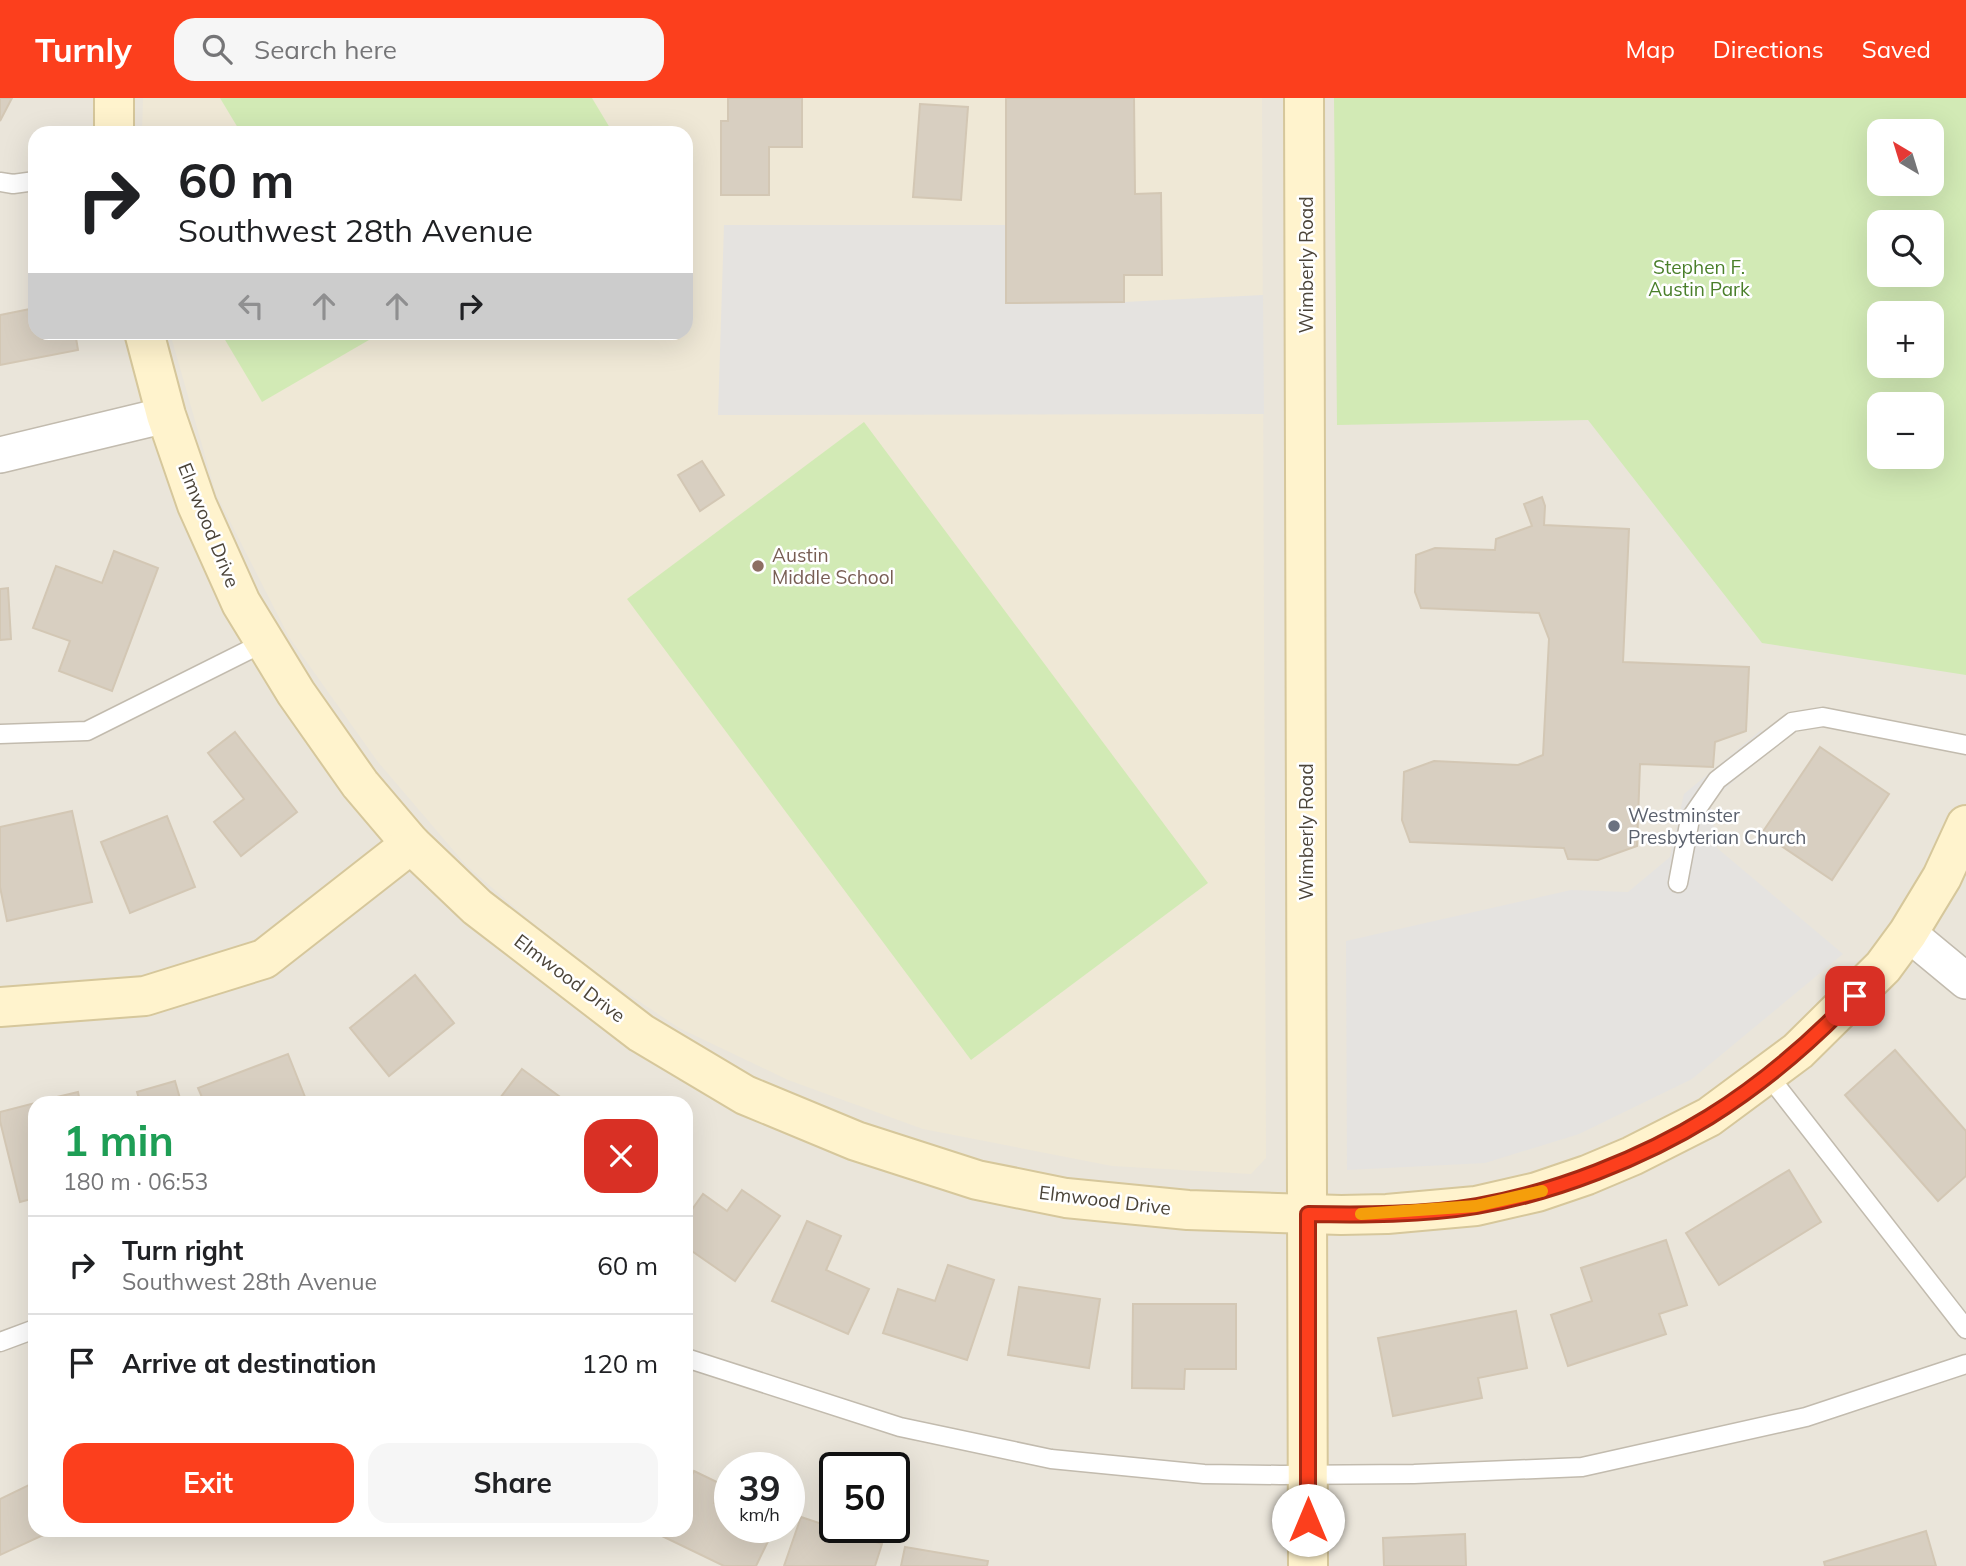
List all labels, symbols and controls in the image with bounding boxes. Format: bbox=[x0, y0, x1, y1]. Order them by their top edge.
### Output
search box bbox=[174, 18, 664, 81]
text: Turnly bbox=[35, 29, 132, 70]
icon: search bbox=[198, 30, 236, 68]
text: Search here bbox=[254, 33, 397, 66]
text: Map bbox=[1625, 34, 1675, 64]
text: Directions bbox=[1713, 34, 1824, 64]
text: Saved bbox=[1862, 34, 1931, 64]
north arrow bbox=[1867, 119, 1944, 196]
map controls bbox=[1867, 119, 1944, 469]
text: 60 m bbox=[178, 149, 294, 210]
icon: right bbox=[63, 154, 154, 245]
street label: Wimberly Road bbox=[1294, 196, 1318, 334]
text: Southwest 28th Avenue bbox=[178, 210, 533, 250]
button: search bbox=[1867, 210, 1944, 287]
park label: Stephen F. Austin Park bbox=[1648, 255, 1750, 301]
icon: left bbox=[232, 287, 270, 325]
icon: ahead bbox=[305, 287, 343, 325]
icon: ahead bbox=[378, 287, 416, 325]
icon: right bbox=[451, 287, 489, 325]
button: + bbox=[1867, 301, 1944, 378]
button: − bbox=[1867, 392, 1944, 469]
street label: Elmwood Drive bbox=[173, 459, 245, 591]
place label: Austin Middle School bbox=[772, 543, 894, 589]
marker: Austin Middle School bbox=[750, 558, 766, 574]
street label: Wimberly Road bbox=[1294, 763, 1318, 901]
place label: Westminster Presbyterian Church bbox=[1628, 803, 1806, 849]
marker: Westminster Presbyterian Church bbox=[1606, 818, 1622, 834]
street label: Elmwood Drive bbox=[510, 929, 630, 1027]
pin bbox=[1825, 966, 1885, 1026]
icon: arrive bbox=[1836, 977, 1874, 1015]
text: 1 min bbox=[63, 1114, 174, 1167]
button: close bbox=[584, 1119, 658, 1193]
text: 180 m · 06:53 bbox=[63, 1167, 208, 1196]
street label: Elmwood Drive bbox=[1038, 1180, 1172, 1220]
text: Turn right bbox=[122, 1234, 243, 1267]
icon: right bbox=[63, 1246, 101, 1284]
text: 60 m bbox=[597, 1249, 658, 1282]
text: Southwest 28th Avenue bbox=[122, 1267, 377, 1296]
icon: arrive bbox=[63, 1344, 101, 1382]
text: Arrive at destination bbox=[122, 1347, 377, 1380]
text: 120 m bbox=[582, 1347, 658, 1380]
button: Exit bbox=[63, 1443, 354, 1523]
button: Share bbox=[368, 1443, 658, 1523]
speed limit sign: 50 bbox=[819, 1452, 910, 1543]
text: 39 bbox=[738, 1466, 781, 1510]
position arrow bbox=[1271, 1483, 1345, 1557]
text: km/h bbox=[739, 1503, 780, 1526]

